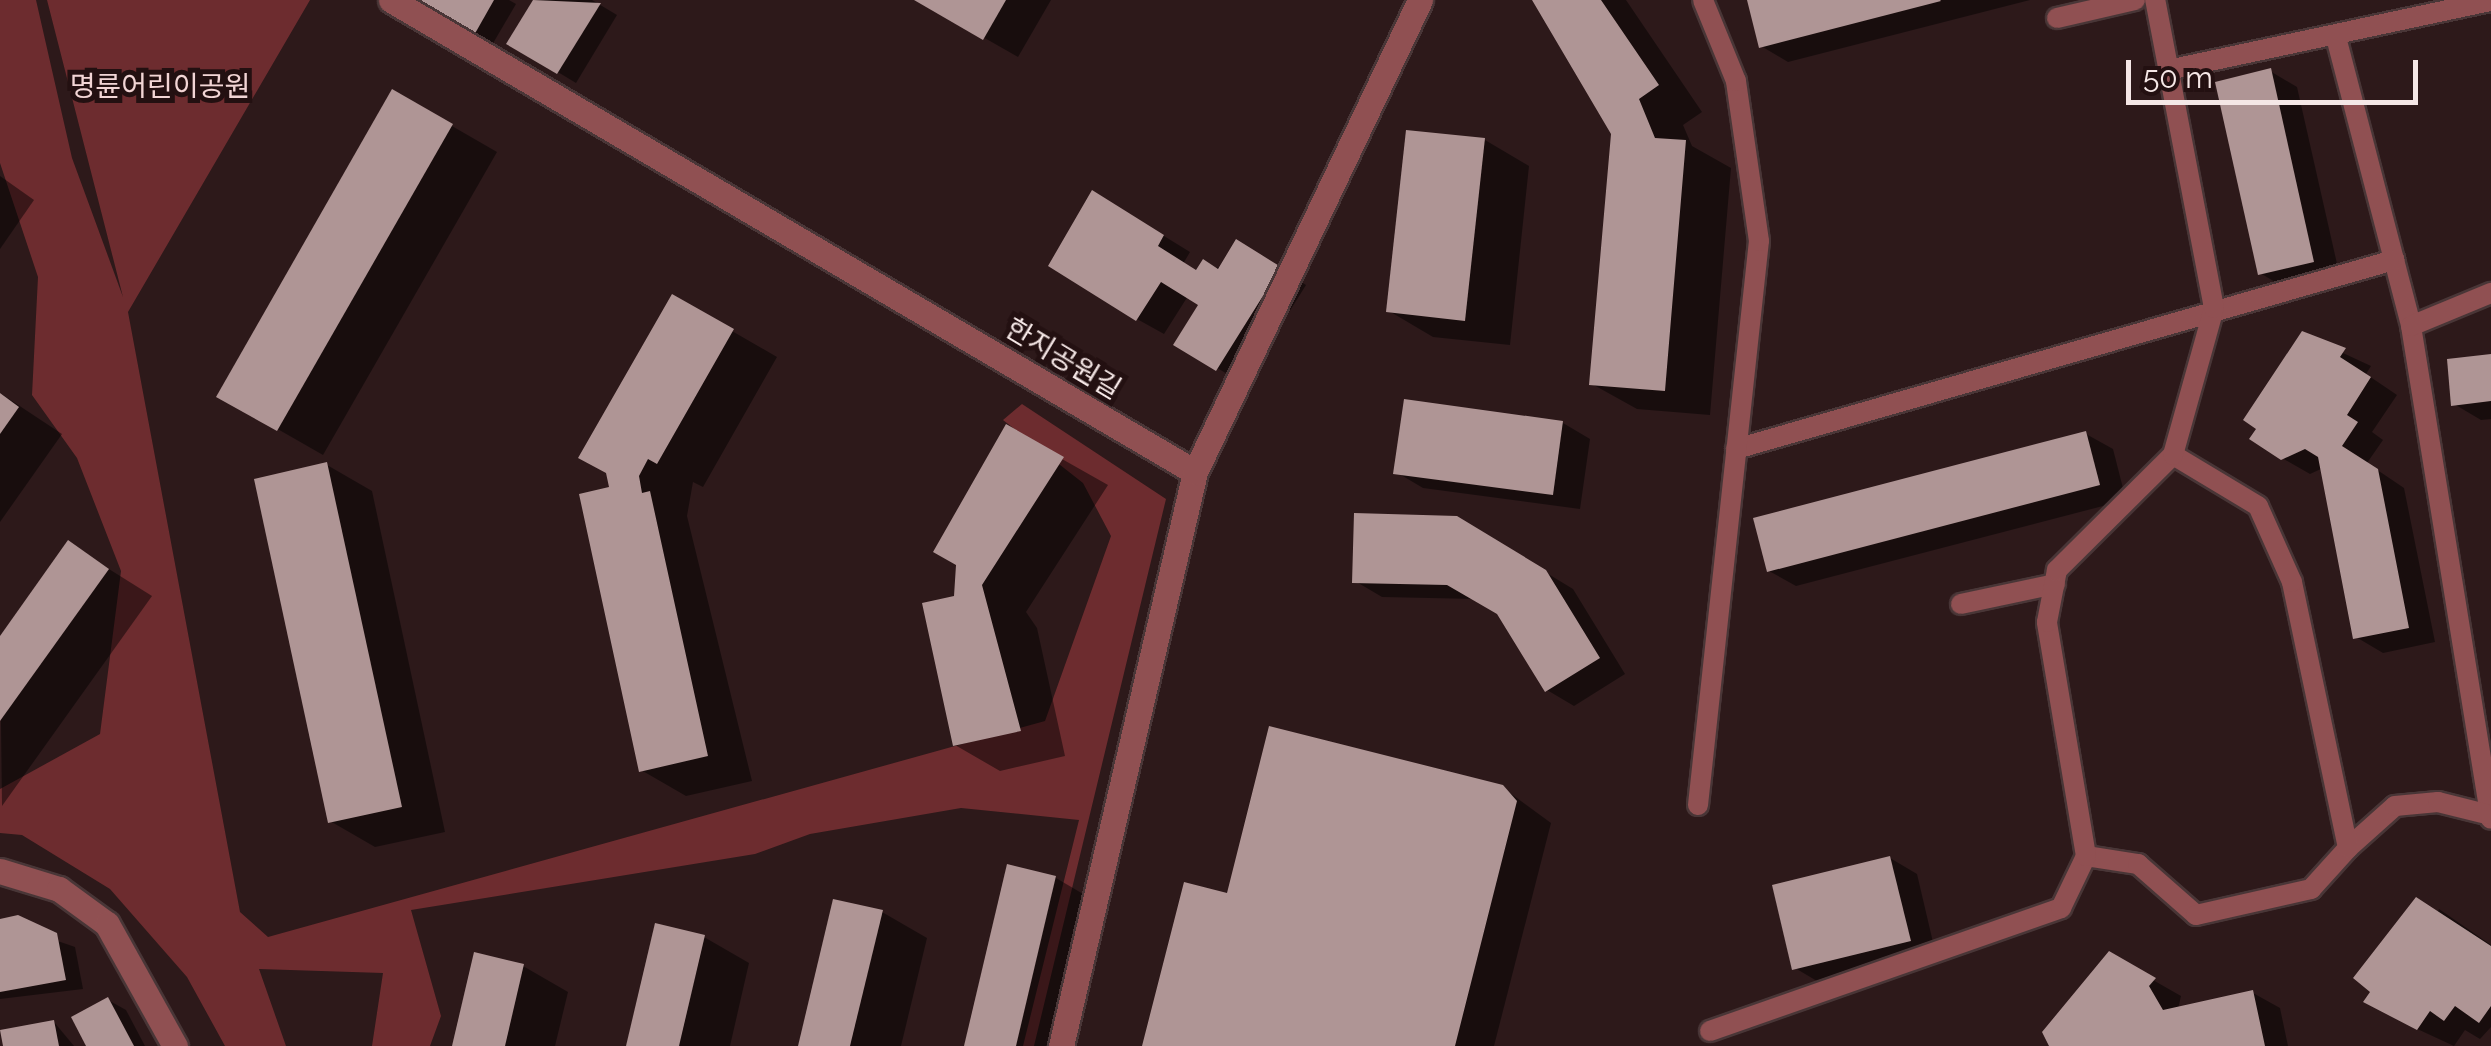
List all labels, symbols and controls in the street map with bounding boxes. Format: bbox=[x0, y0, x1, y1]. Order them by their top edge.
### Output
scale bar bbox=[2131, 40, 2424, 102]
text: 50 m bbox=[2143, 60, 2213, 95]
park label: 명륜어린이공원 bbox=[70, 70, 250, 104]
street label: 한지공원길 bbox=[999, 311, 1127, 407]

